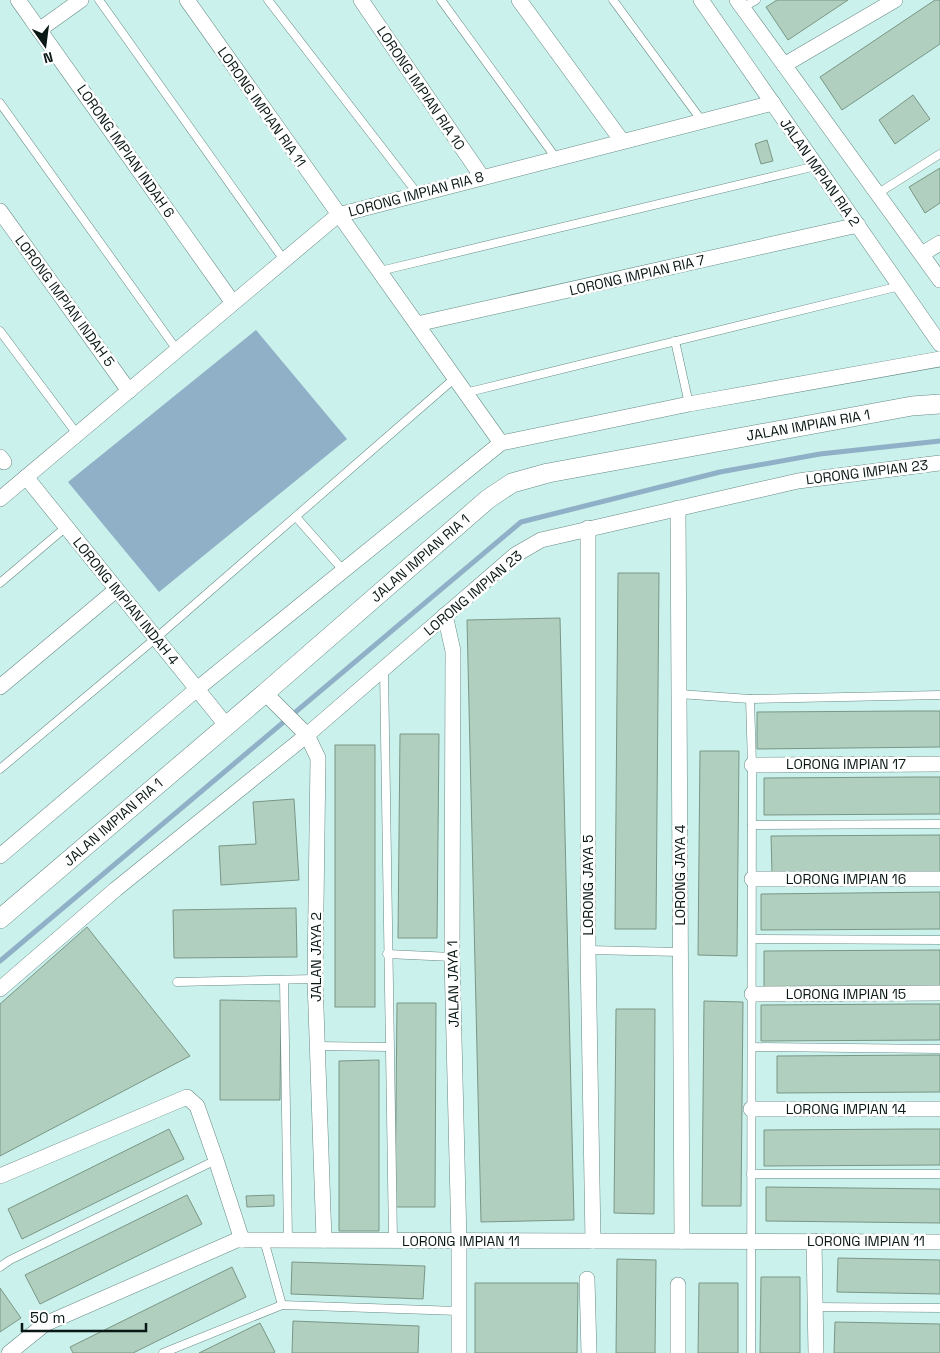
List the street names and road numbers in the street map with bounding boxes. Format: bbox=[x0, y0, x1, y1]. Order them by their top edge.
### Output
street label: LORONG IMPIAN RIA 10 bbox=[373, 23, 469, 153]
street label: LORONG IMPIAN RIA 11 bbox=[214, 44, 310, 170]
street label: LORONG IMPIAN INDAH 6 bbox=[73, 81, 179, 221]
street label: JALAN IMPIAN RIA 2 bbox=[776, 114, 864, 230]
street label: LORONG IMPIAN RIA 8 bbox=[346, 167, 486, 221]
street label: LORONG IMPIAN INDAH 5 bbox=[11, 232, 119, 370]
street label: LORONG IMPIAN RIA 7 bbox=[567, 251, 707, 299]
street label: JALAN IMPIAN RIA 1 bbox=[745, 405, 871, 445]
street label: LORONG IMPIAN 23 bbox=[805, 456, 929, 488]
street label: JALAN IMPIAN RIA 1 bbox=[367, 510, 473, 606]
street label: LORONG IMPIAN INDAH 4 bbox=[69, 534, 183, 668]
street label: LORONG IMPIAN 23 bbox=[420, 547, 526, 639]
street label: LORONG IMPIAN 17 bbox=[786, 755, 906, 773]
street label: JALAN IMPIAN RIA 1 bbox=[60, 774, 166, 870]
street label: LORONG JAYA 4 bbox=[671, 824, 689, 926]
street label: LORONG JAYA 5 bbox=[579, 835, 597, 935]
street label: LORONG IMPIAN 16 bbox=[786, 870, 906, 888]
street label: JALAN JAYA 2 bbox=[307, 912, 325, 1002]
street label: JALAN JAYA 1 bbox=[443, 940, 463, 1028]
street label: LORONG IMPIAN 15 bbox=[786, 985, 906, 1003]
street label: LORONG IMPIAN 14 bbox=[786, 1100, 907, 1118]
street label: LORONG IMPIAN 11 bbox=[402, 1232, 520, 1250]
street label: LORONG IMPIAN 11 bbox=[807, 1232, 925, 1250]

